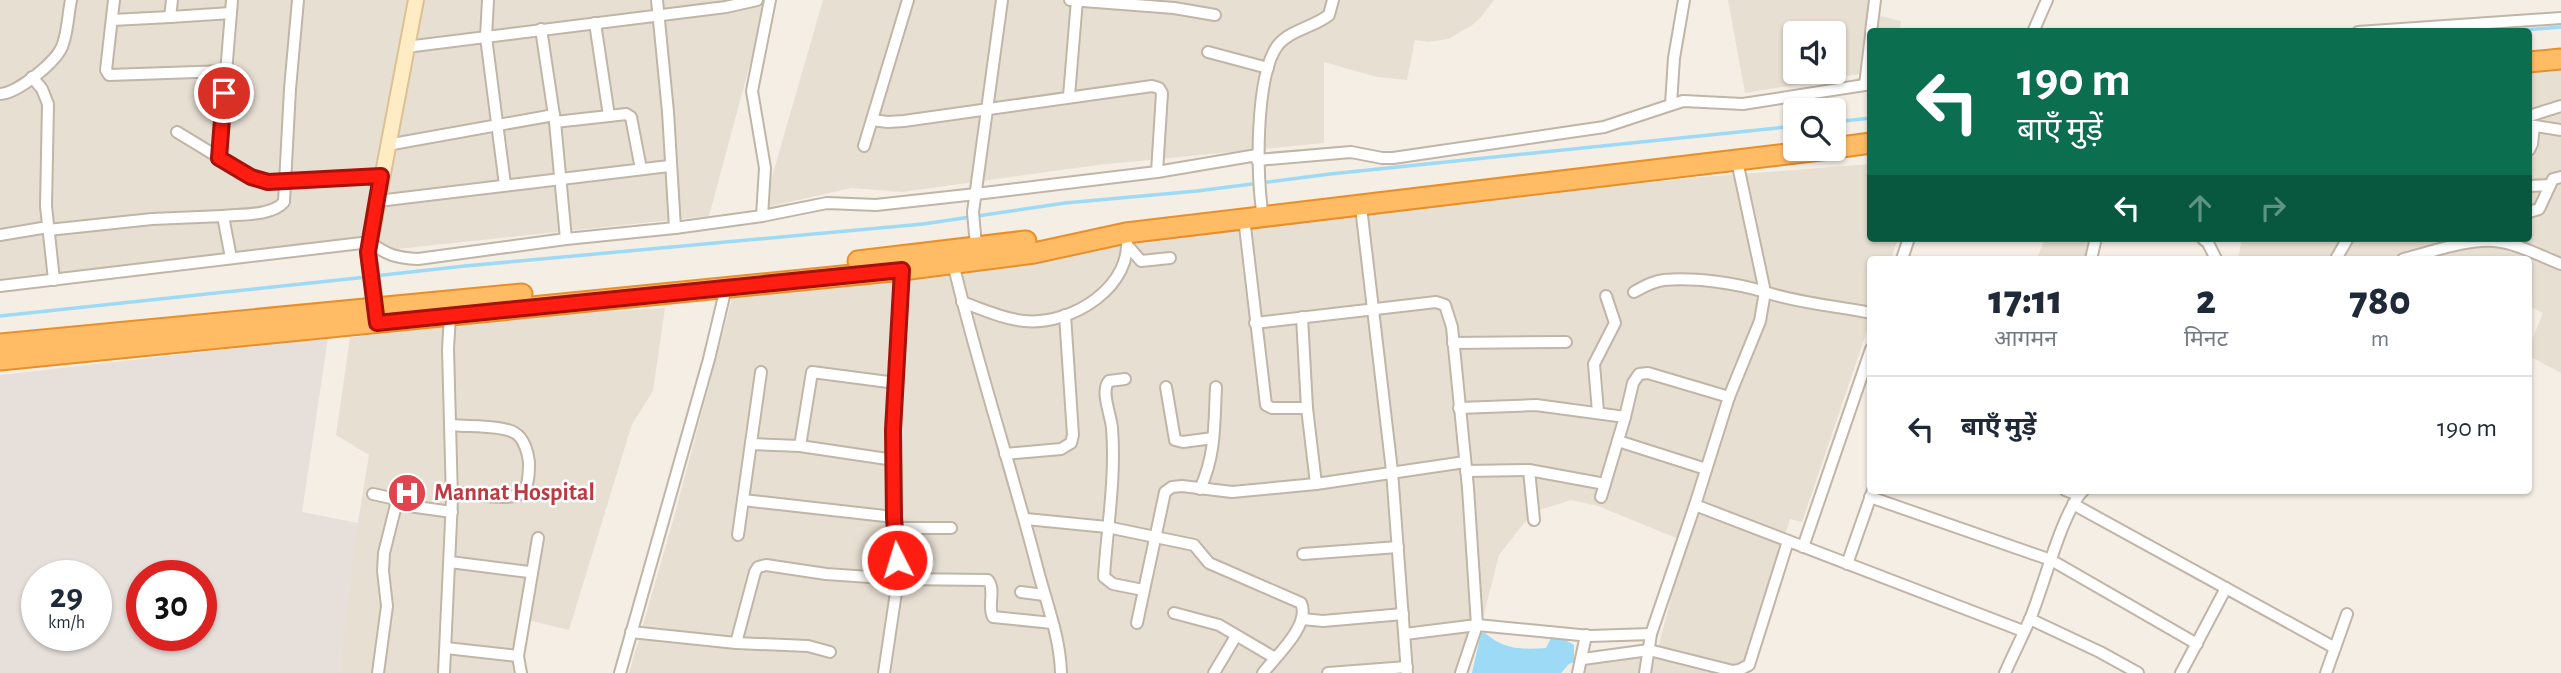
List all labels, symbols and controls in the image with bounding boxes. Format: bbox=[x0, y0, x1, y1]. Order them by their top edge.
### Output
map controls bbox=[1783, 21, 1846, 161]
button: sound bbox=[1783, 21, 1846, 84]
icon: left bbox=[1902, 56, 1993, 147]
text: 190 m bbox=[2017, 56, 2131, 105]
pin bbox=[194, 63, 254, 123]
icon: arrive bbox=[205, 74, 243, 112]
button: search bbox=[1783, 98, 1846, 161]
text: बाएँ मुड़ें bbox=[2017, 114, 2103, 146]
icon: left bbox=[2108, 189, 2146, 227]
icon: ahead bbox=[2181, 189, 2219, 227]
icon: right bbox=[2254, 189, 2292, 227]
text: 17:11 bbox=[1988, 279, 2063, 321]
text: 2 bbox=[2196, 279, 2216, 321]
text: 780 bbox=[2349, 280, 2411, 322]
text: आगमन bbox=[1994, 328, 2057, 351]
text: मिनट bbox=[2184, 328, 2228, 351]
text: m bbox=[2371, 328, 2389, 351]
icon: left bbox=[1902, 410, 1940, 448]
text: बाएँ मुड़ें bbox=[1961, 414, 2036, 440]
text: 190 m bbox=[2437, 415, 2497, 441]
hospital icon: Mannat Hospital bbox=[386, 472, 428, 514]
place label: Mannat Hospital bbox=[434, 481, 595, 505]
position arrow bbox=[860, 523, 934, 597]
speed limit sign: 30 bbox=[126, 560, 217, 651]
text: 29 bbox=[50, 579, 83, 614]
text: km/h bbox=[48, 614, 85, 632]

